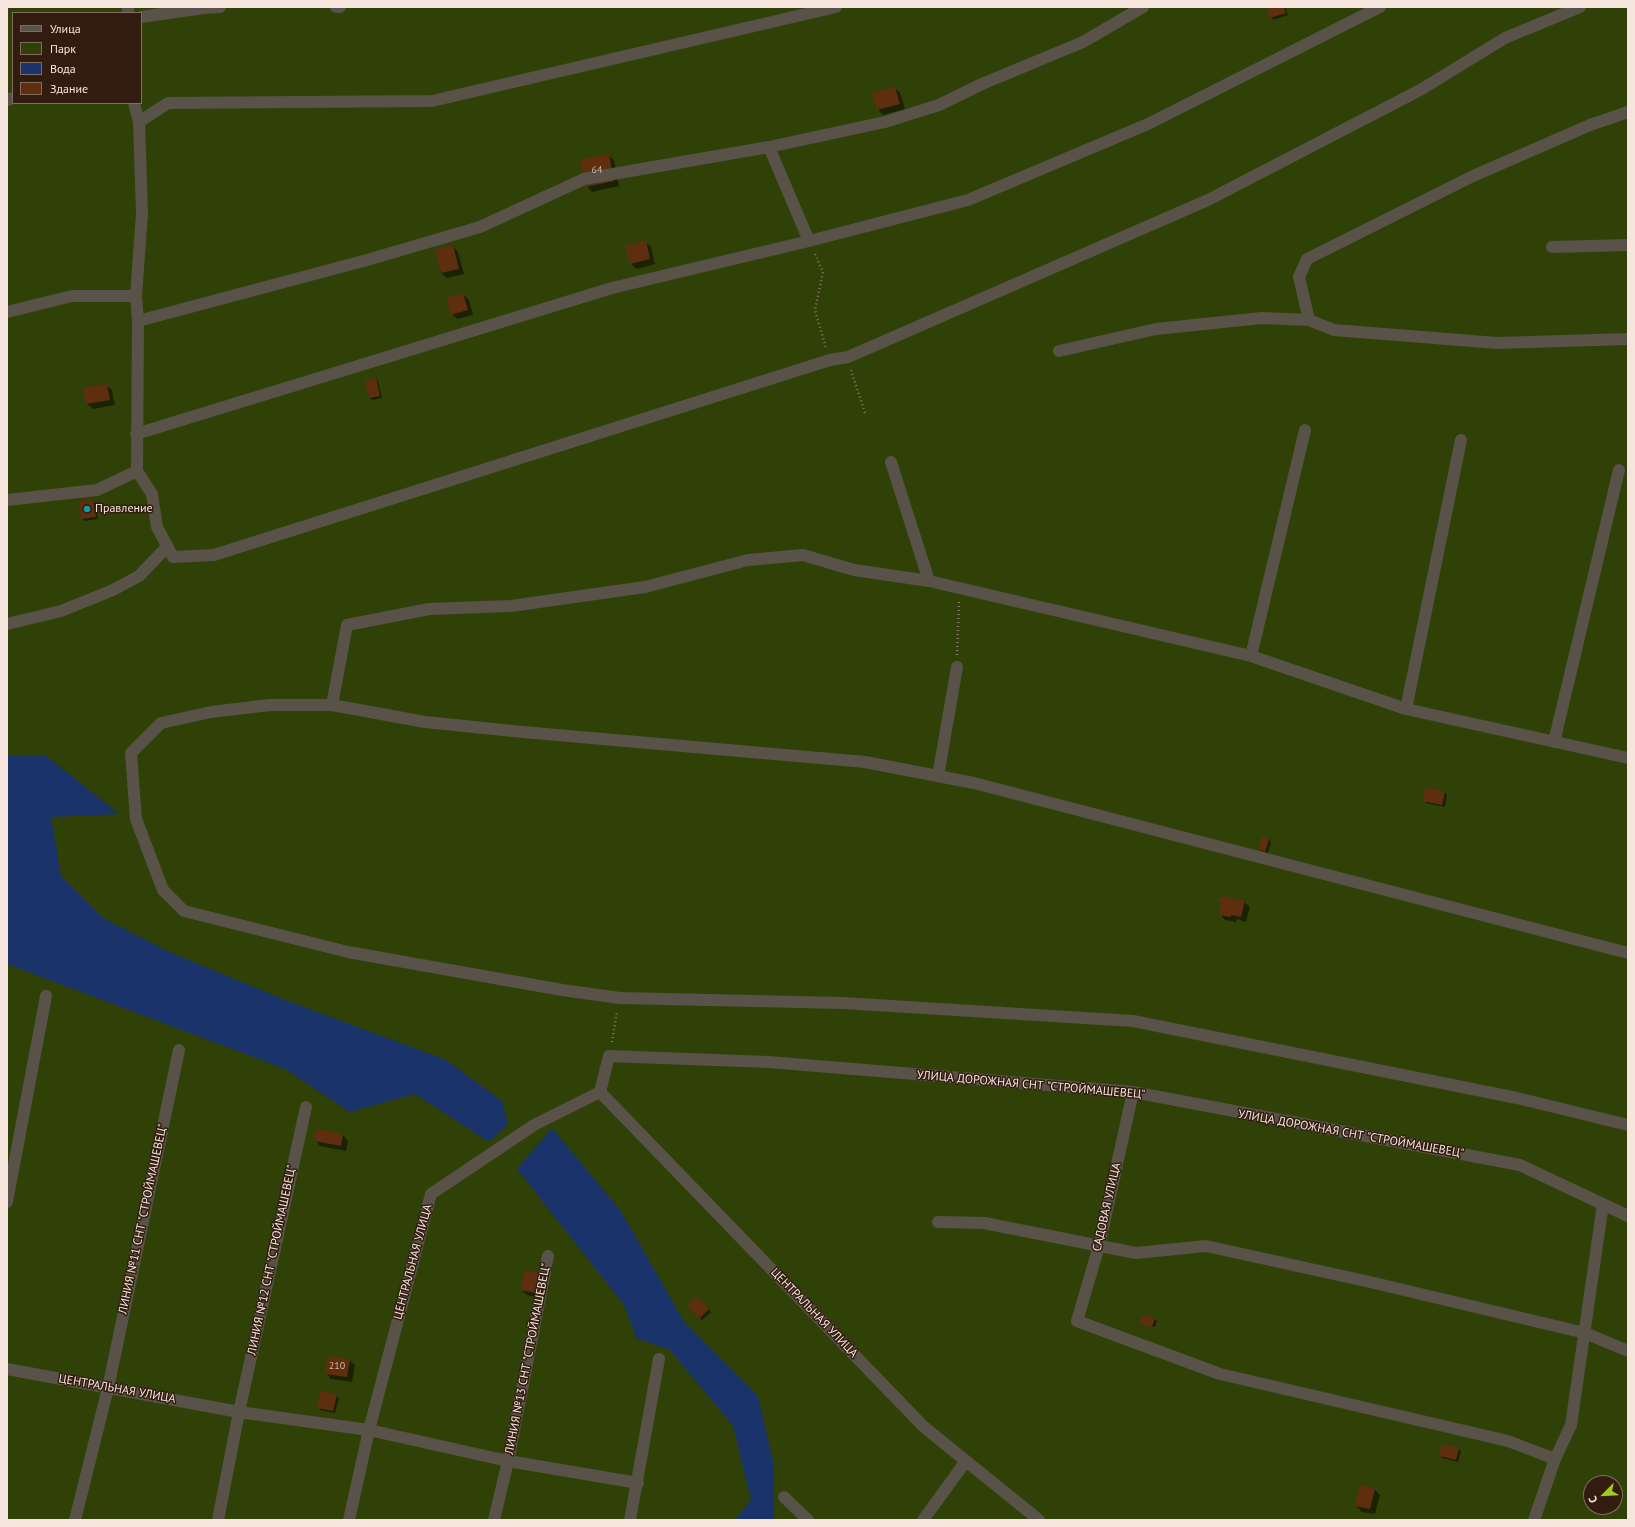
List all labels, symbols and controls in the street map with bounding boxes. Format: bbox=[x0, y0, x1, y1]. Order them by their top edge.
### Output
legend bbox=[12, 12, 142, 104]
text: Улица bbox=[50, 21, 81, 36]
text: Парк bbox=[50, 41, 76, 56]
text: Вода bbox=[50, 61, 76, 76]
text: Здание bbox=[50, 81, 88, 96]
house number: 64 bbox=[592, 164, 602, 176]
place label: Правление bbox=[95, 502, 153, 516]
marker: Правление bbox=[82, 504, 92, 514]
street label: УЛИЦА ДОРОЖНАЯ СНТ "СТРОЙМАШЕВЕЦ" bbox=[916, 1068, 1146, 1102]
street label: УЛИЦА ДОРОЖНАЯ СНТ "СТРОЙМАШЕВЕЦ" bbox=[1237, 1107, 1465, 1161]
street label: ЛИНИЯ №11 СНТ "СТРОЙМАШЕВЕЦ" bbox=[116, 1123, 170, 1315]
street label: САДОВАЯ УЛИЦА bbox=[1090, 1161, 1124, 1253]
street label: ЛИНИЯ №12 СНТ "СТРОЙМАШЕВЕЦ" bbox=[245, 1164, 299, 1356]
street label: ЦЕНТРАЛЬНАЯ УЛИЦА bbox=[391, 1203, 435, 1321]
street label: ЛИНИЯ №13 СНТ "СТРОЙМАШЕВЕЦ" bbox=[502, 1262, 554, 1456]
street label: ЦЕНТРАЛЬНАЯ УЛИЦА bbox=[768, 1265, 860, 1361]
house number: 210 bbox=[329, 1360, 345, 1372]
street label: ЦЕНТРАЛЬНАЯ УЛИЦА bbox=[57, 1372, 177, 1406]
north arrow bbox=[1583, 1475, 1623, 1515]
text: С bbox=[1585, 1494, 1601, 1505]

